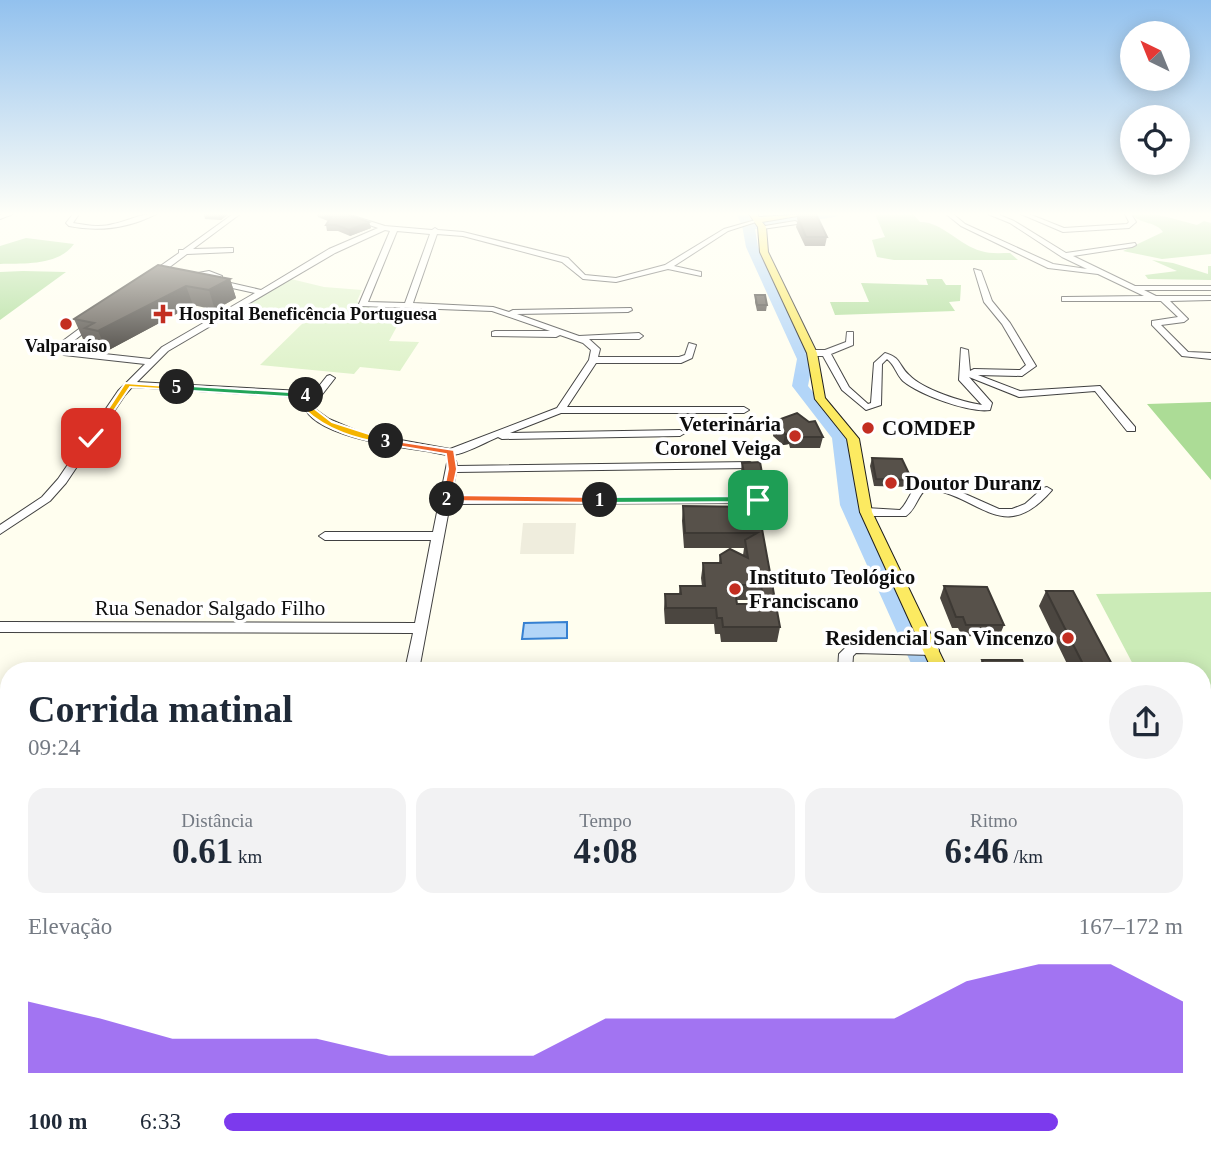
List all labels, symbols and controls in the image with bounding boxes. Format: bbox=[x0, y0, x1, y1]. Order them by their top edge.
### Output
north arrow bbox=[1120, 21, 1190, 91]
map controls bbox=[1120, 21, 1190, 175]
button: locate bbox=[1120, 105, 1190, 175]
marker: Hospital Beneficência Portuguesa bbox=[153, 304, 173, 324]
place label: Hospital Beneficência Portuguesa bbox=[179, 304, 437, 324]
marker: Valparaíso bbox=[58, 316, 74, 332]
place label: Valparaíso bbox=[25, 336, 107, 356]
pin: 5 bbox=[160, 370, 194, 404]
text: 5 bbox=[172, 376, 181, 397]
pin: 4 bbox=[288, 378, 324, 412]
text: 4 bbox=[301, 384, 310, 405]
pin bbox=[61, 408, 121, 468]
place label: Veterinária Coronel Veiga bbox=[655, 412, 781, 460]
place label: COMDEP bbox=[882, 416, 975, 440]
icon: check bbox=[72, 419, 110, 457]
marker: COMDEP bbox=[860, 420, 876, 436]
pin: 3 bbox=[368, 424, 404, 458]
marker: Veterinária Coronel Veiga bbox=[787, 428, 803, 444]
text: 3 bbox=[381, 430, 390, 451]
pin bbox=[728, 470, 788, 530]
place label: Doutor Duranz bbox=[905, 471, 1042, 495]
marker: Doutor Duranz bbox=[883, 475, 899, 491]
icon: arrive bbox=[739, 481, 777, 519]
pin: 2 bbox=[430, 482, 464, 516]
pin: 1 bbox=[582, 482, 618, 518]
text: 2 bbox=[442, 488, 451, 509]
text: 1 bbox=[595, 489, 604, 510]
place label: Instituto Teológico Franciscano bbox=[749, 565, 915, 613]
marker: Instituto Teológico Franciscano bbox=[727, 581, 743, 597]
street label: Rua Senador Salgado Filho bbox=[95, 596, 325, 620]
place label: Residencial San Vincenzo bbox=[825, 626, 1054, 650]
marker: Residencial San Vincenzo bbox=[1060, 630, 1076, 646]
button: share bbox=[1109, 685, 1183, 759]
text: Corrida matinal bbox=[28, 688, 293, 730]
text: 09:24 bbox=[28, 735, 80, 760]
text: Distância bbox=[181, 810, 253, 831]
text: Tempo bbox=[579, 810, 632, 831]
text: Ritmo bbox=[970, 810, 1018, 831]
text: 0.61 bbox=[172, 832, 233, 871]
text: 4:08 bbox=[573, 832, 638, 871]
text: 6:46 bbox=[945, 832, 1009, 871]
text: km bbox=[233, 846, 262, 867]
text: /km bbox=[1009, 846, 1043, 867]
text: Elevação bbox=[28, 914, 112, 939]
text: 167–172 m bbox=[1079, 914, 1183, 939]
text: 100 m bbox=[28, 1109, 87, 1134]
text: 6:33 bbox=[140, 1109, 181, 1134]

